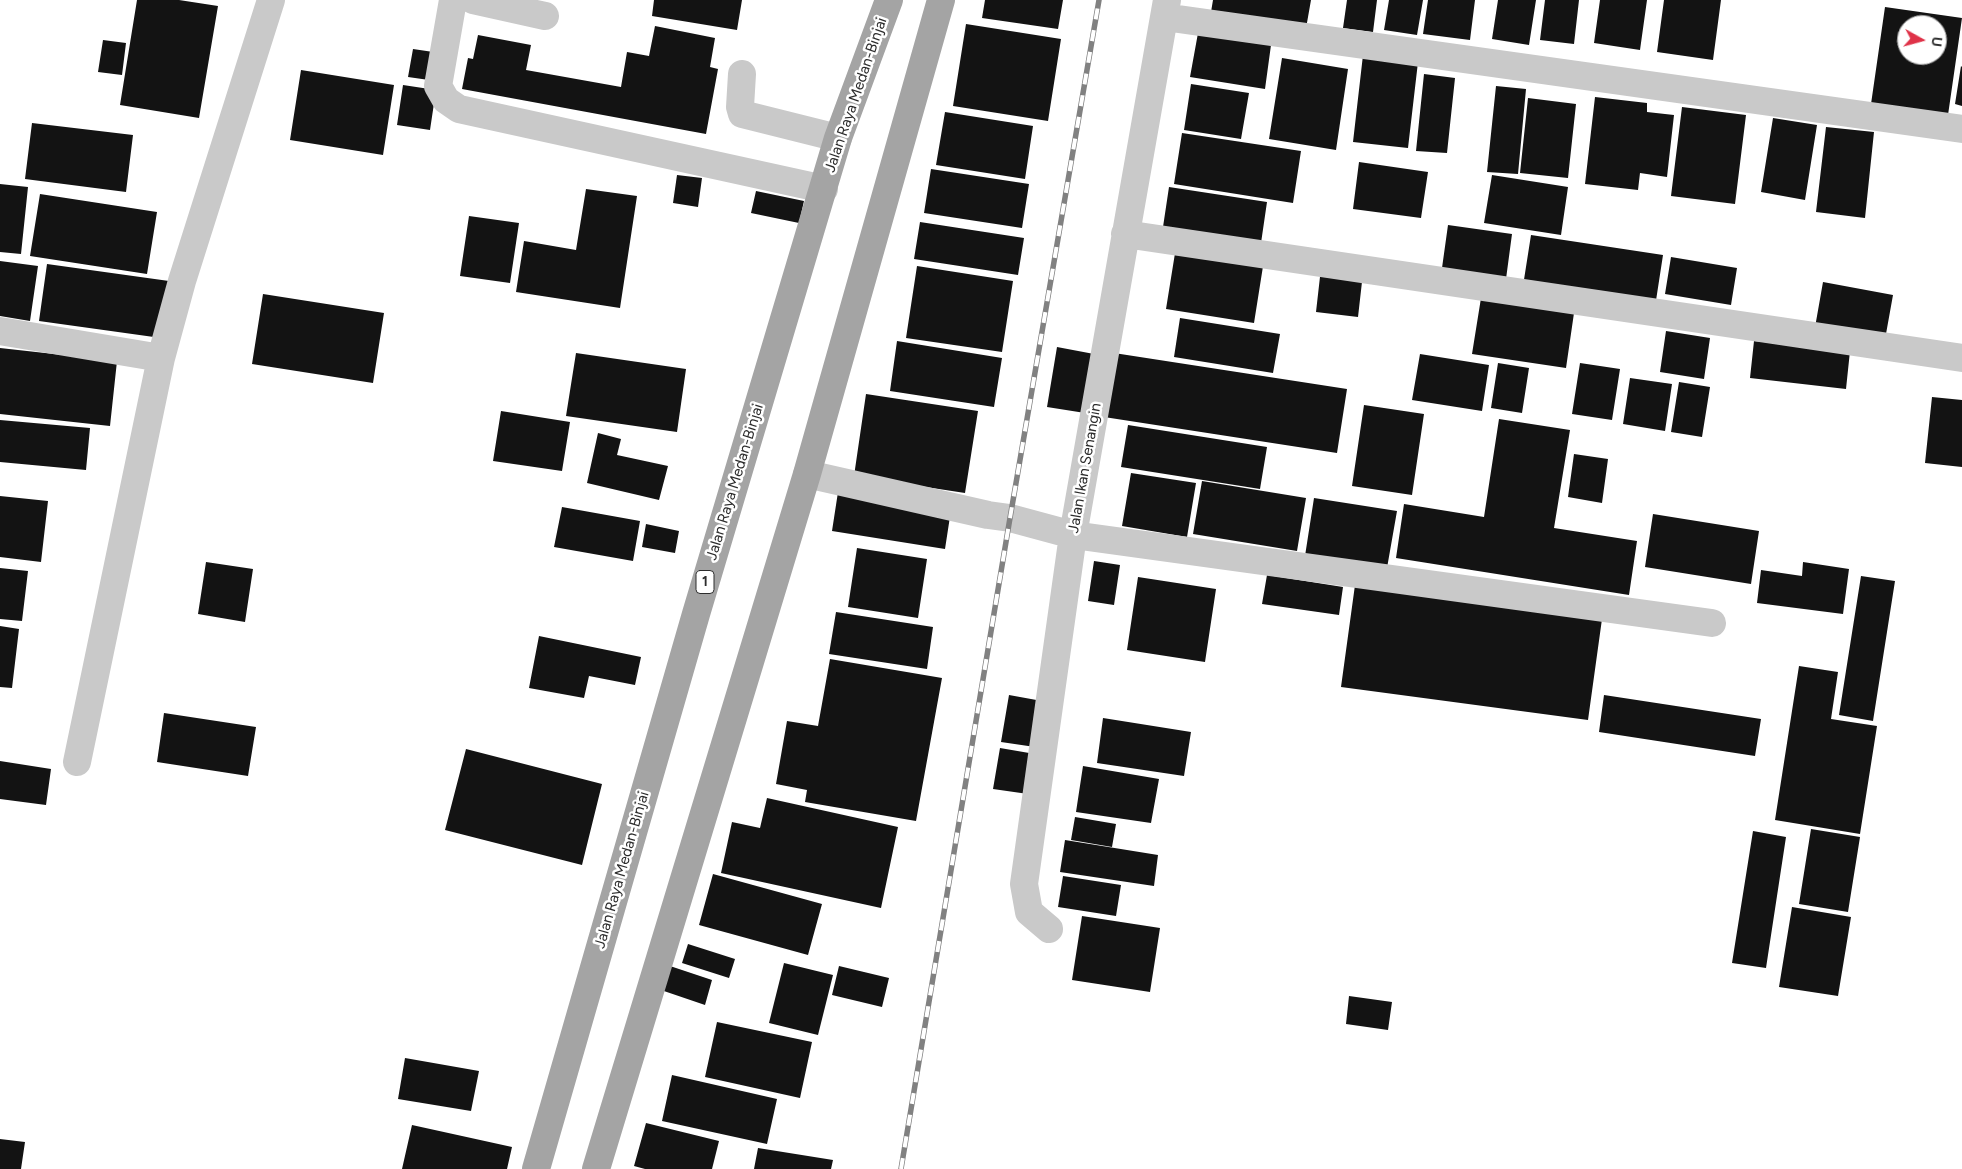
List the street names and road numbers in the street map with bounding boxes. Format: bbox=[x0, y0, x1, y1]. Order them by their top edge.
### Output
street label: Jalan Raya Medan-Binjai bbox=[821, 15, 891, 175]
street label: Jalan Raya Medan-Binjai bbox=[703, 402, 767, 562]
street label: Jalan Ikan Senangin bbox=[1065, 402, 1105, 534]
road number: 1 bbox=[696, 570, 714, 594]
street label: Jalan Raya Medan-Binjai bbox=[591, 789, 653, 951]

